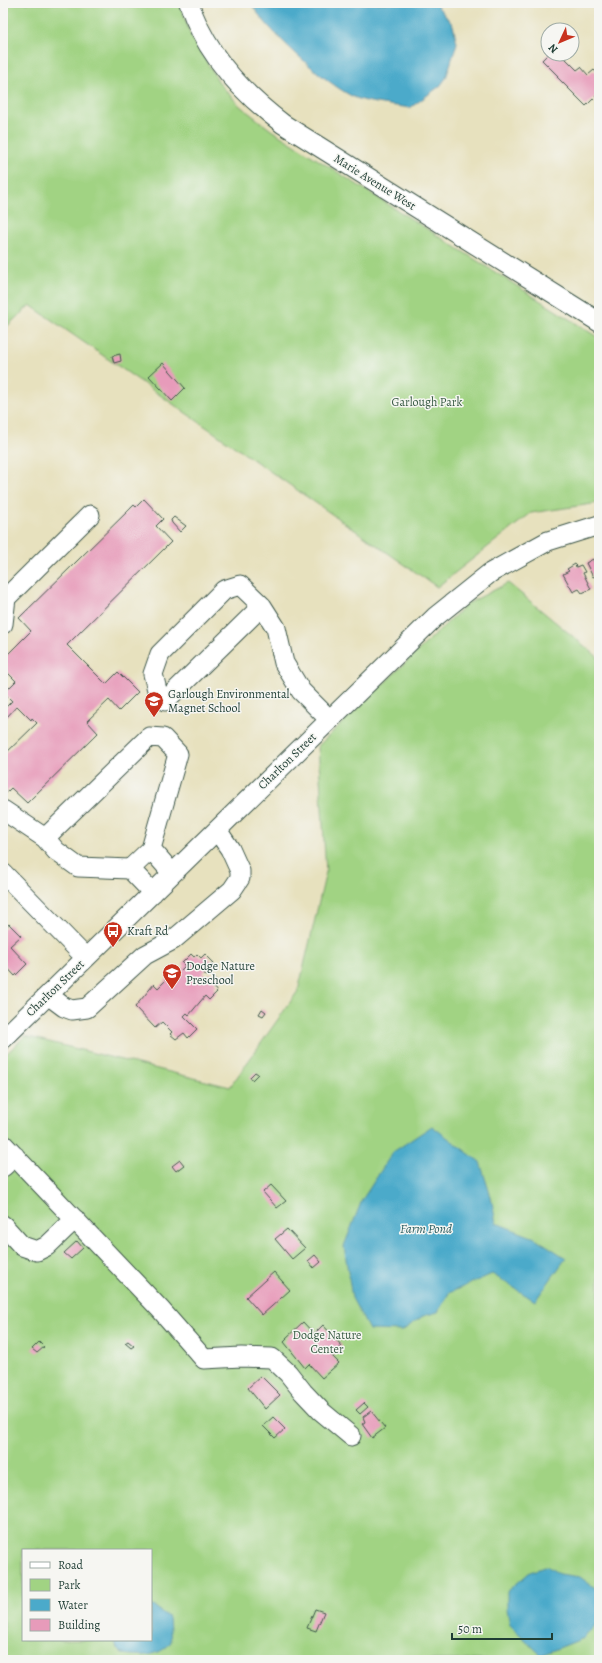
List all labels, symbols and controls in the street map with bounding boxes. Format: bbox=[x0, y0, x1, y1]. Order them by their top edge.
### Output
north arrow bbox=[540, 22, 580, 62]
text: N bbox=[545, 41, 561, 57]
street label: Marie Avenue West bbox=[331, 150, 419, 214]
park label: Garlough Park bbox=[392, 394, 462, 410]
place label: Garlough Environmental Magnet School bbox=[168, 686, 290, 716]
school or university icon: Garlough Environmental Magnet School bbox=[143, 690, 165, 718]
street label: Charlton Street bbox=[254, 729, 320, 793]
bus stop icon: Kraft Rd bbox=[102, 920, 124, 948]
place label: Kraft Rd bbox=[127, 923, 169, 939]
street label: Charlton Street bbox=[22, 956, 88, 1020]
place label: Dodge Nature Preschool bbox=[186, 958, 255, 988]
school or university icon: Dodge Nature Preschool bbox=[161, 962, 183, 990]
water label: Farm Pond bbox=[400, 1220, 452, 1237]
park label: Dodge Nature Center bbox=[293, 1327, 361, 1357]
legend bbox=[22, 1549, 152, 1641]
text: Road bbox=[58, 1557, 84, 1573]
text: Park bbox=[58, 1577, 81, 1593]
text: Water bbox=[57, 1597, 88, 1613]
scale bar bbox=[452, 1615, 552, 1641]
text: Building bbox=[58, 1617, 100, 1633]
text: 50 m bbox=[458, 1621, 482, 1637]

